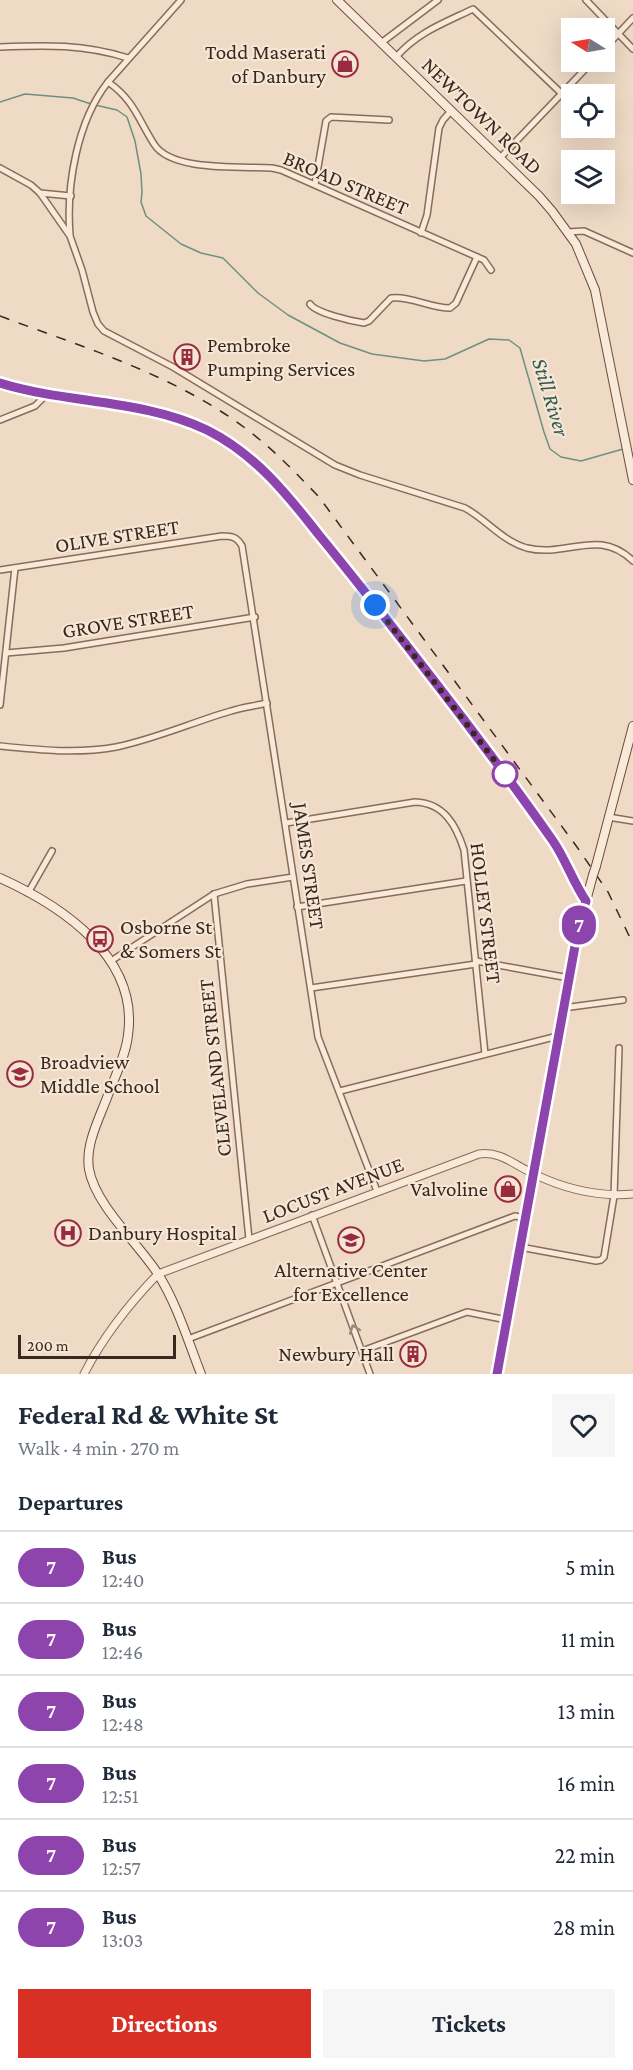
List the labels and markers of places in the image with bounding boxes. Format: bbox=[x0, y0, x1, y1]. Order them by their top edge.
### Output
place label: Todd Maserati of Danbury bbox=[205, 40, 326, 88]
shop icon: Todd Maserati of Danbury bbox=[330, 49, 360, 79]
place label: Pembroke Pumping Services bbox=[207, 333, 355, 381]
building icon: Pembroke Pumping Services bbox=[172, 342, 202, 372]
unlabelled marker bbox=[492, 761, 518, 787]
place label: Osborne St & Somers St bbox=[120, 915, 222, 963]
bus stop icon: Osborne St & Somers St bbox=[85, 924, 115, 954]
place label: Broadview Middle School bbox=[40, 1050, 160, 1098]
school or university icon: Broadview Middle School bbox=[5, 1059, 35, 1089]
shop icon: Valvoline bbox=[493, 1174, 523, 1204]
place label: Valvoline bbox=[410, 1177, 488, 1201]
hospital icon: Danbury Hospital bbox=[53, 1218, 83, 1248]
place label: Danbury Hospital bbox=[88, 1221, 237, 1245]
school or university icon: Alternative Center for Excellence bbox=[336, 1225, 366, 1255]
place label: Alternative Center for Excellence bbox=[274, 1258, 428, 1306]
building icon: Newbury Hall bbox=[398, 1339, 428, 1369]
place label: Newbury Hall bbox=[278, 1342, 394, 1366]

